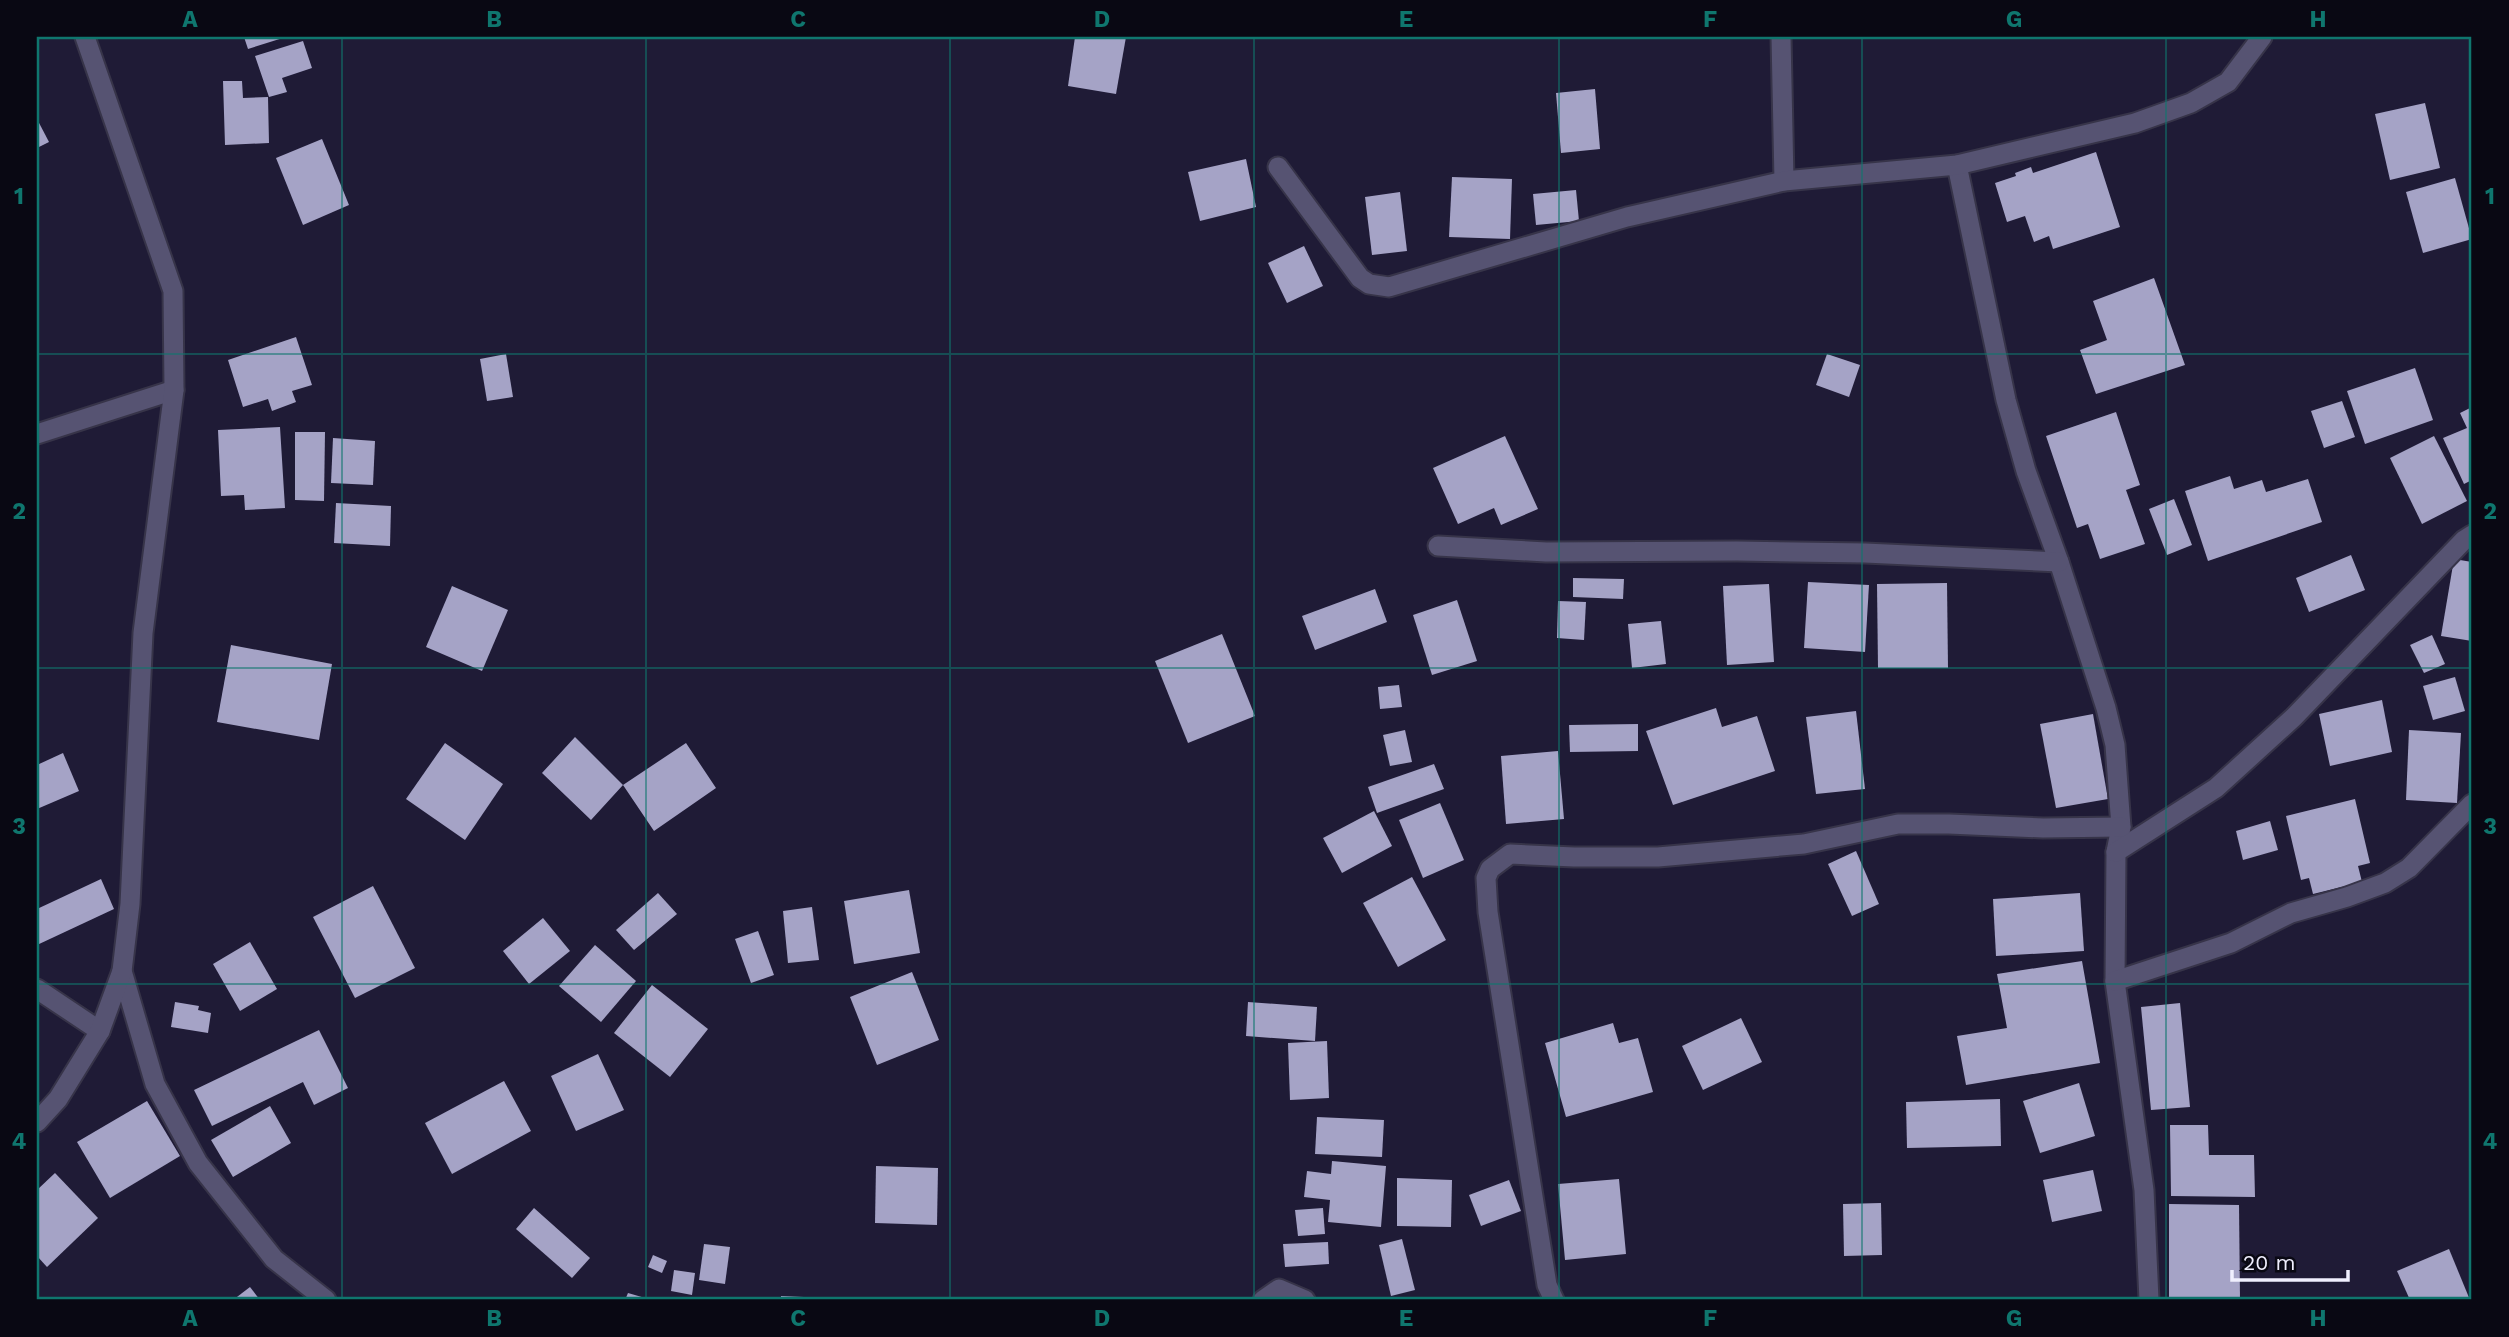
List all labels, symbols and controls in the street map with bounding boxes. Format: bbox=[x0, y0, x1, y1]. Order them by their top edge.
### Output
text: A bbox=[182, 6, 198, 33]
text: B bbox=[486, 6, 502, 33]
text: C bbox=[790, 6, 806, 33]
text: D bbox=[1094, 6, 1110, 33]
text: E bbox=[1399, 6, 1413, 33]
text: F bbox=[1703, 6, 1717, 33]
text: G bbox=[2006, 6, 2022, 33]
text: H bbox=[2309, 6, 2327, 33]
text: 1 bbox=[14, 183, 24, 210]
text: 1 bbox=[2485, 183, 2495, 210]
text: 2 bbox=[12, 498, 26, 525]
text: 2 bbox=[2483, 498, 2497, 525]
text: 3 bbox=[12, 813, 26, 840]
text: 3 bbox=[2483, 813, 2497, 840]
text: 4 bbox=[12, 1128, 27, 1155]
text: 4 bbox=[2483, 1128, 2498, 1155]
scale bar bbox=[2232, 1239, 2348, 1283]
text: 20 m bbox=[2243, 1250, 2295, 1275]
text: A bbox=[182, 1305, 198, 1332]
text: B bbox=[486, 1305, 502, 1332]
text: C bbox=[790, 1305, 806, 1332]
text: D bbox=[1094, 1305, 1110, 1332]
text: E bbox=[1399, 1305, 1413, 1332]
text: F bbox=[1703, 1305, 1717, 1332]
text: G bbox=[2006, 1305, 2022, 1332]
text: H bbox=[2309, 1305, 2327, 1332]

